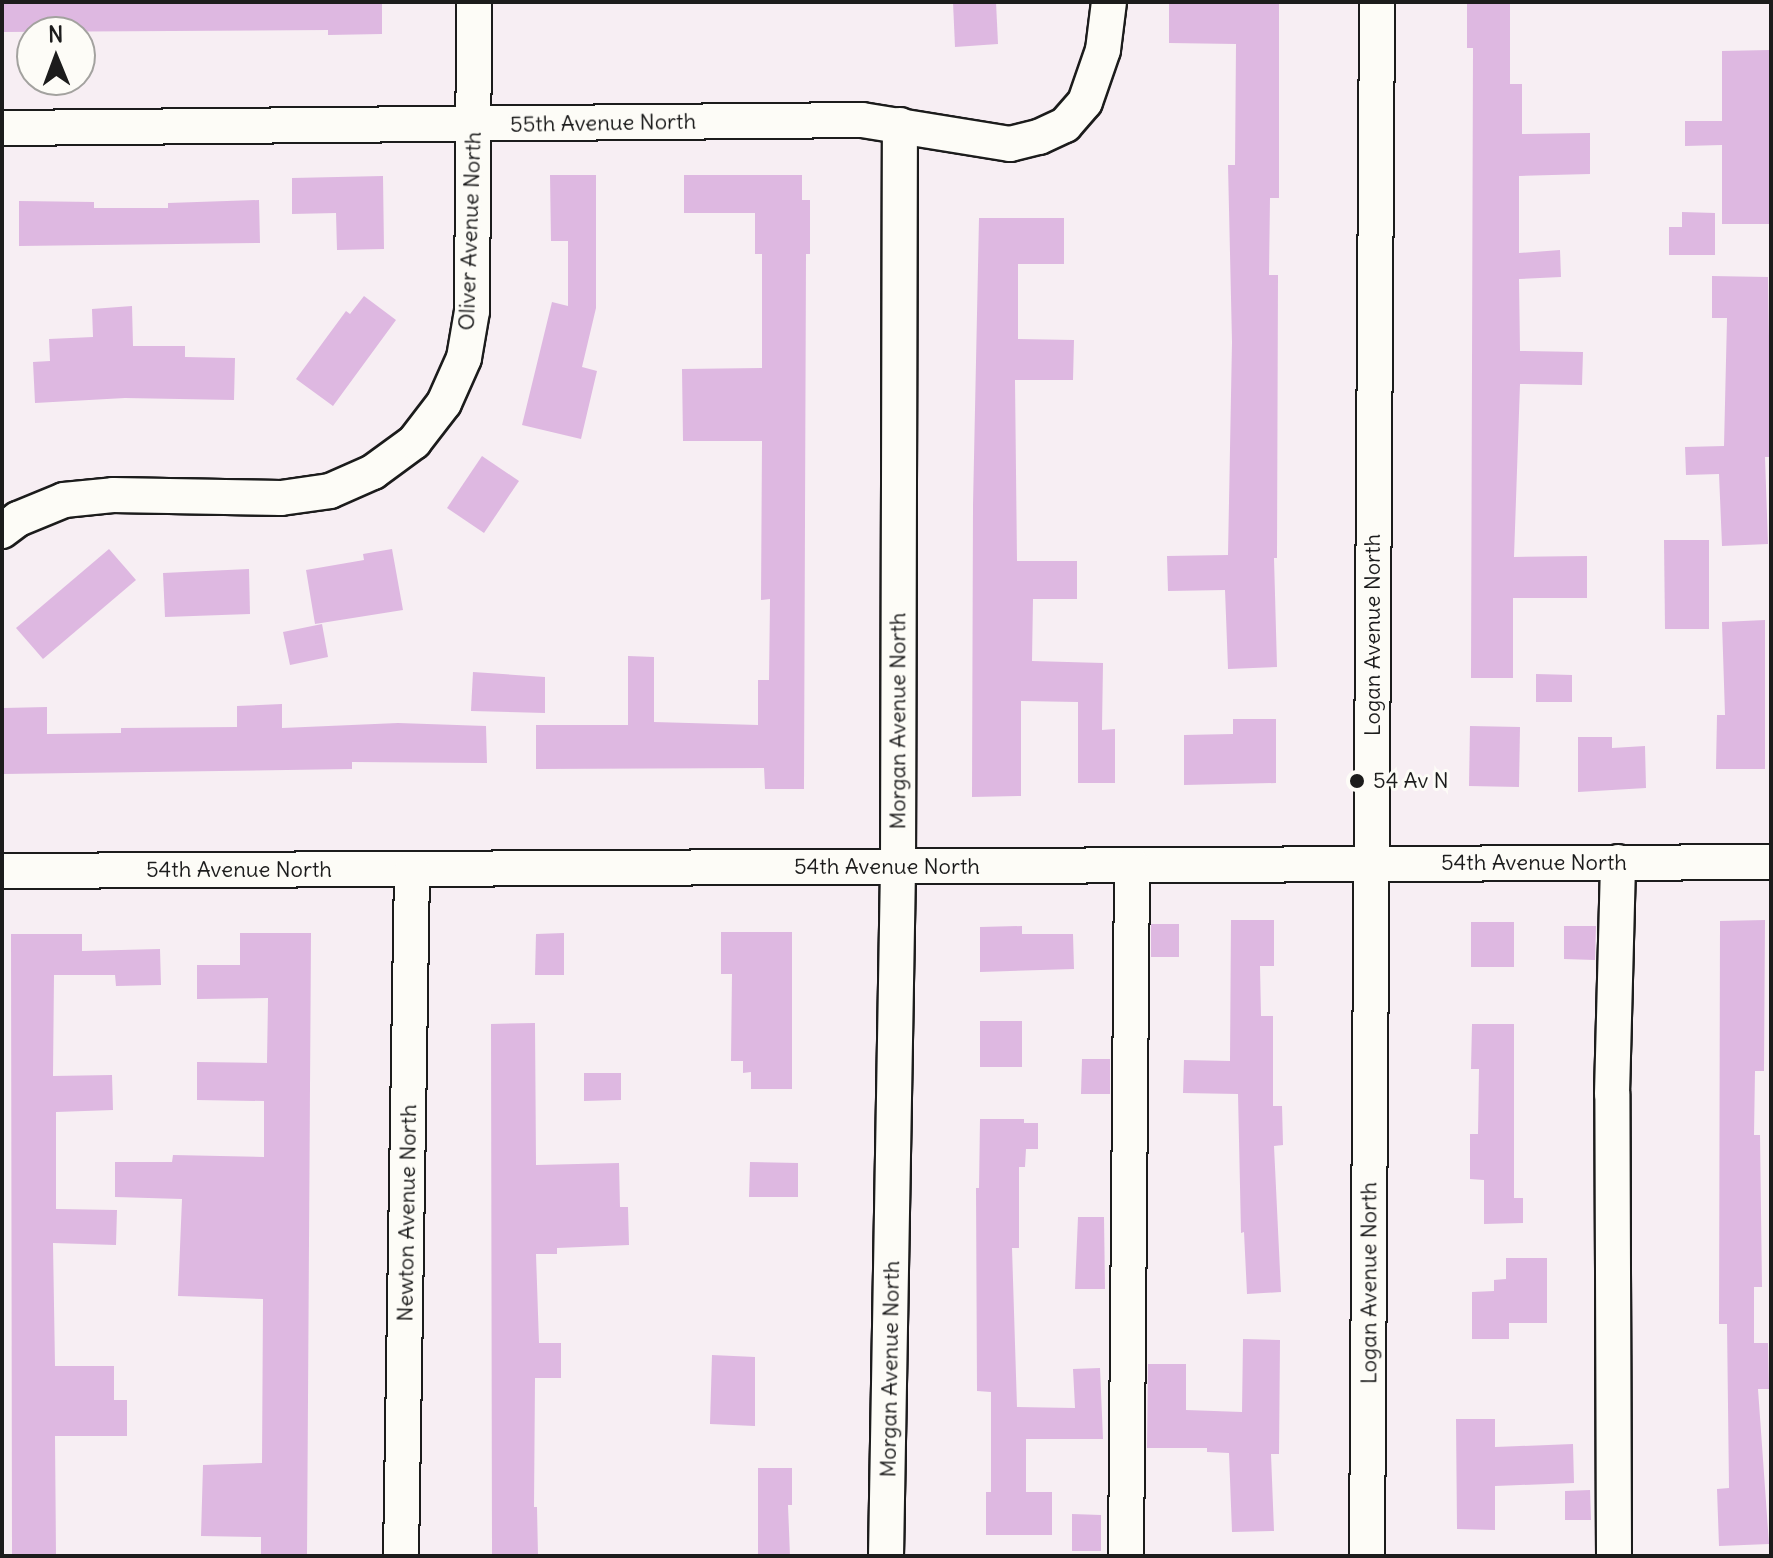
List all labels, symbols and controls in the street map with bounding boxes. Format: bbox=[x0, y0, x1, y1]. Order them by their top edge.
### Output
north arrow bbox=[16, 16, 96, 96]
text: N bbox=[48, 20, 63, 48]
street label: 55th Avenue North bbox=[510, 108, 696, 138]
street label: Oliver Avenue North bbox=[453, 131, 487, 331]
street label: Logan Avenue North bbox=[1360, 534, 1386, 736]
street label: Morgan Avenue North bbox=[885, 612, 911, 830]
place label: 54 Av N bbox=[1373, 768, 1449, 794]
marker: 54 Av N bbox=[1348, 772, 1366, 790]
street label: 54th Avenue North bbox=[1441, 850, 1627, 876]
street label: 54th Avenue North bbox=[794, 854, 980, 880]
street label: 54th Avenue North bbox=[146, 857, 332, 883]
street label: Newton Avenue North bbox=[392, 1104, 422, 1322]
street label: Logan Avenue North bbox=[1356, 1182, 1382, 1384]
street label: Morgan Avenue North bbox=[875, 1260, 905, 1478]

